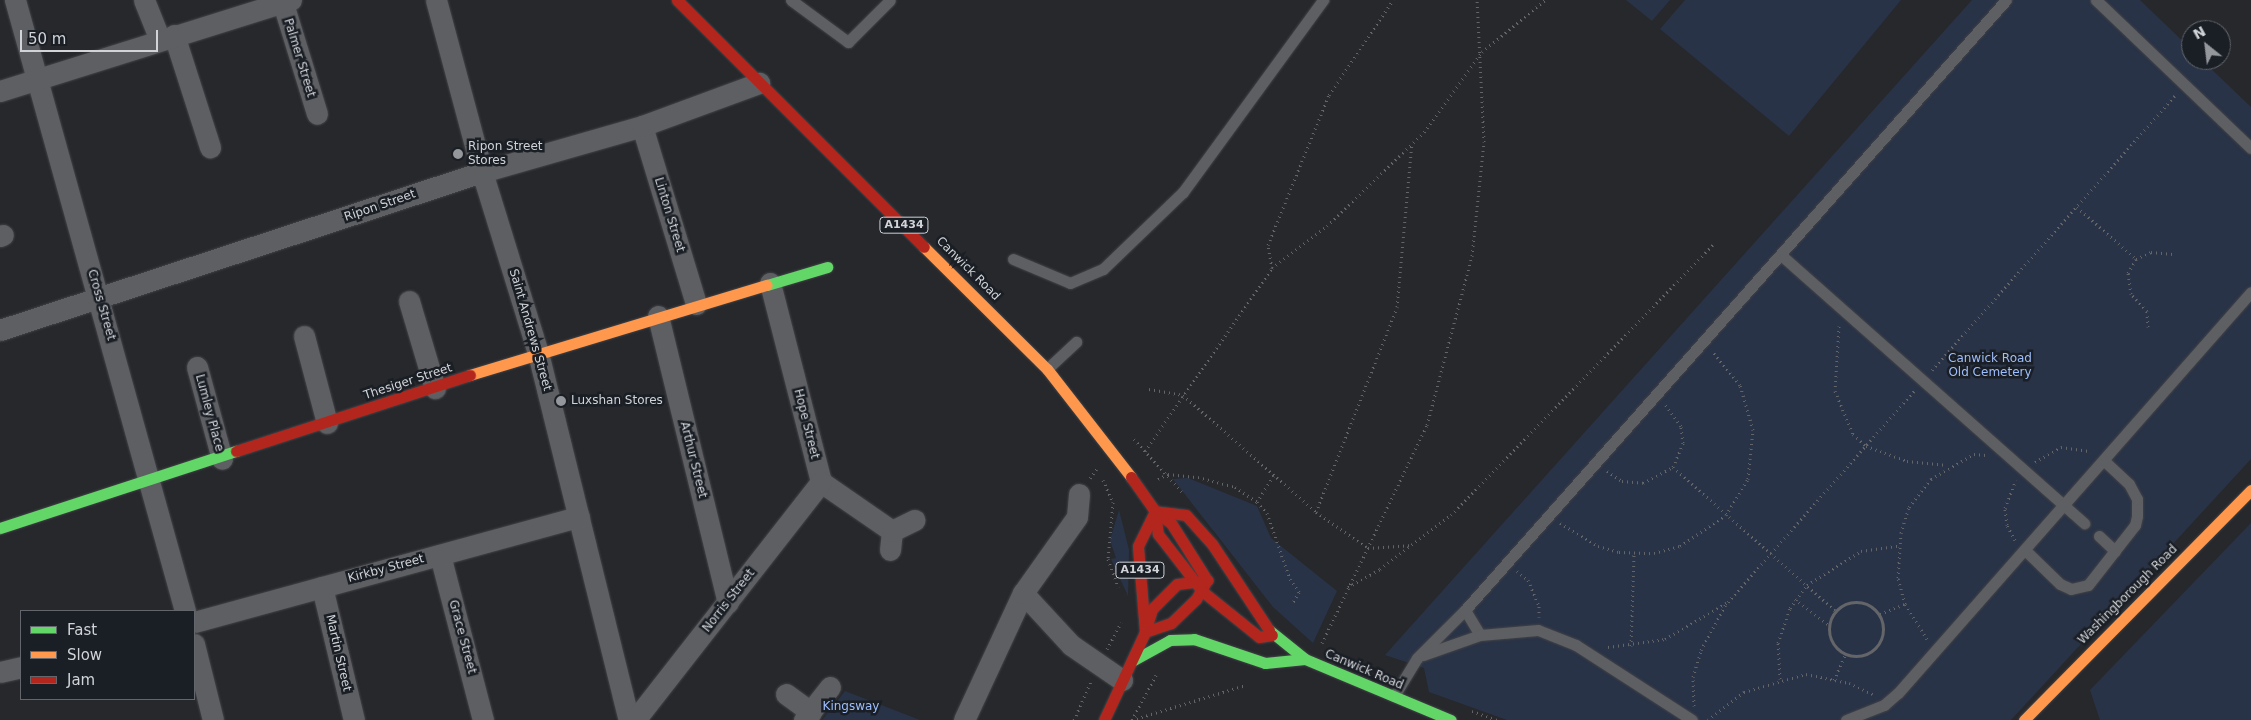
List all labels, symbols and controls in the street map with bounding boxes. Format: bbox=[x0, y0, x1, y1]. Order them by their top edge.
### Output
street label: Palmer Street bbox=[280, 17, 318, 99]
scale bar bbox=[22, 20, 160, 52]
north arrow bbox=[2181, 20, 2231, 70]
text: N bbox=[2190, 23, 2208, 43]
text: 50 m bbox=[28, 30, 66, 48]
place label: Ripon Street Stores bbox=[468, 140, 543, 168]
marker: Ripon Street Stores bbox=[452, 148, 464, 160]
street label: Linton Street bbox=[651, 176, 687, 254]
street label: Ripon Street bbox=[342, 187, 418, 225]
road number: A1434 bbox=[879, 216, 929, 234]
street label: Canwick Road bbox=[933, 234, 1003, 304]
street label: Saint Andrews Street bbox=[506, 267, 554, 393]
street label: Cross Street bbox=[84, 268, 118, 342]
park label: Canwick Road Old Cemetery bbox=[1948, 352, 2032, 380]
street label: Thesiger Street bbox=[362, 361, 454, 403]
street label: Lumley Place bbox=[192, 373, 226, 453]
street label: Hope Street bbox=[790, 388, 822, 460]
place label: Luxshan Stores bbox=[571, 394, 663, 408]
marker: Luxshan Stores bbox=[555, 395, 567, 407]
street label: Arthur Street bbox=[677, 420, 709, 500]
street label: Washingborough Road bbox=[2075, 542, 2181, 648]
street label: Kirkby Street bbox=[346, 552, 426, 586]
road number: A1434 bbox=[1115, 562, 1165, 578]
street label: Norris Street bbox=[700, 567, 758, 635]
street label: Grace Street bbox=[445, 599, 479, 675]
legend bbox=[20, 610, 195, 700]
street label: Martin Street bbox=[322, 613, 354, 693]
text: Fast bbox=[67, 621, 97, 639]
text: Slow bbox=[67, 646, 102, 664]
street label: Canwick Road bbox=[1323, 647, 1405, 693]
text: Jam bbox=[67, 671, 95, 689]
park label: Kingsway bbox=[823, 700, 879, 714]

